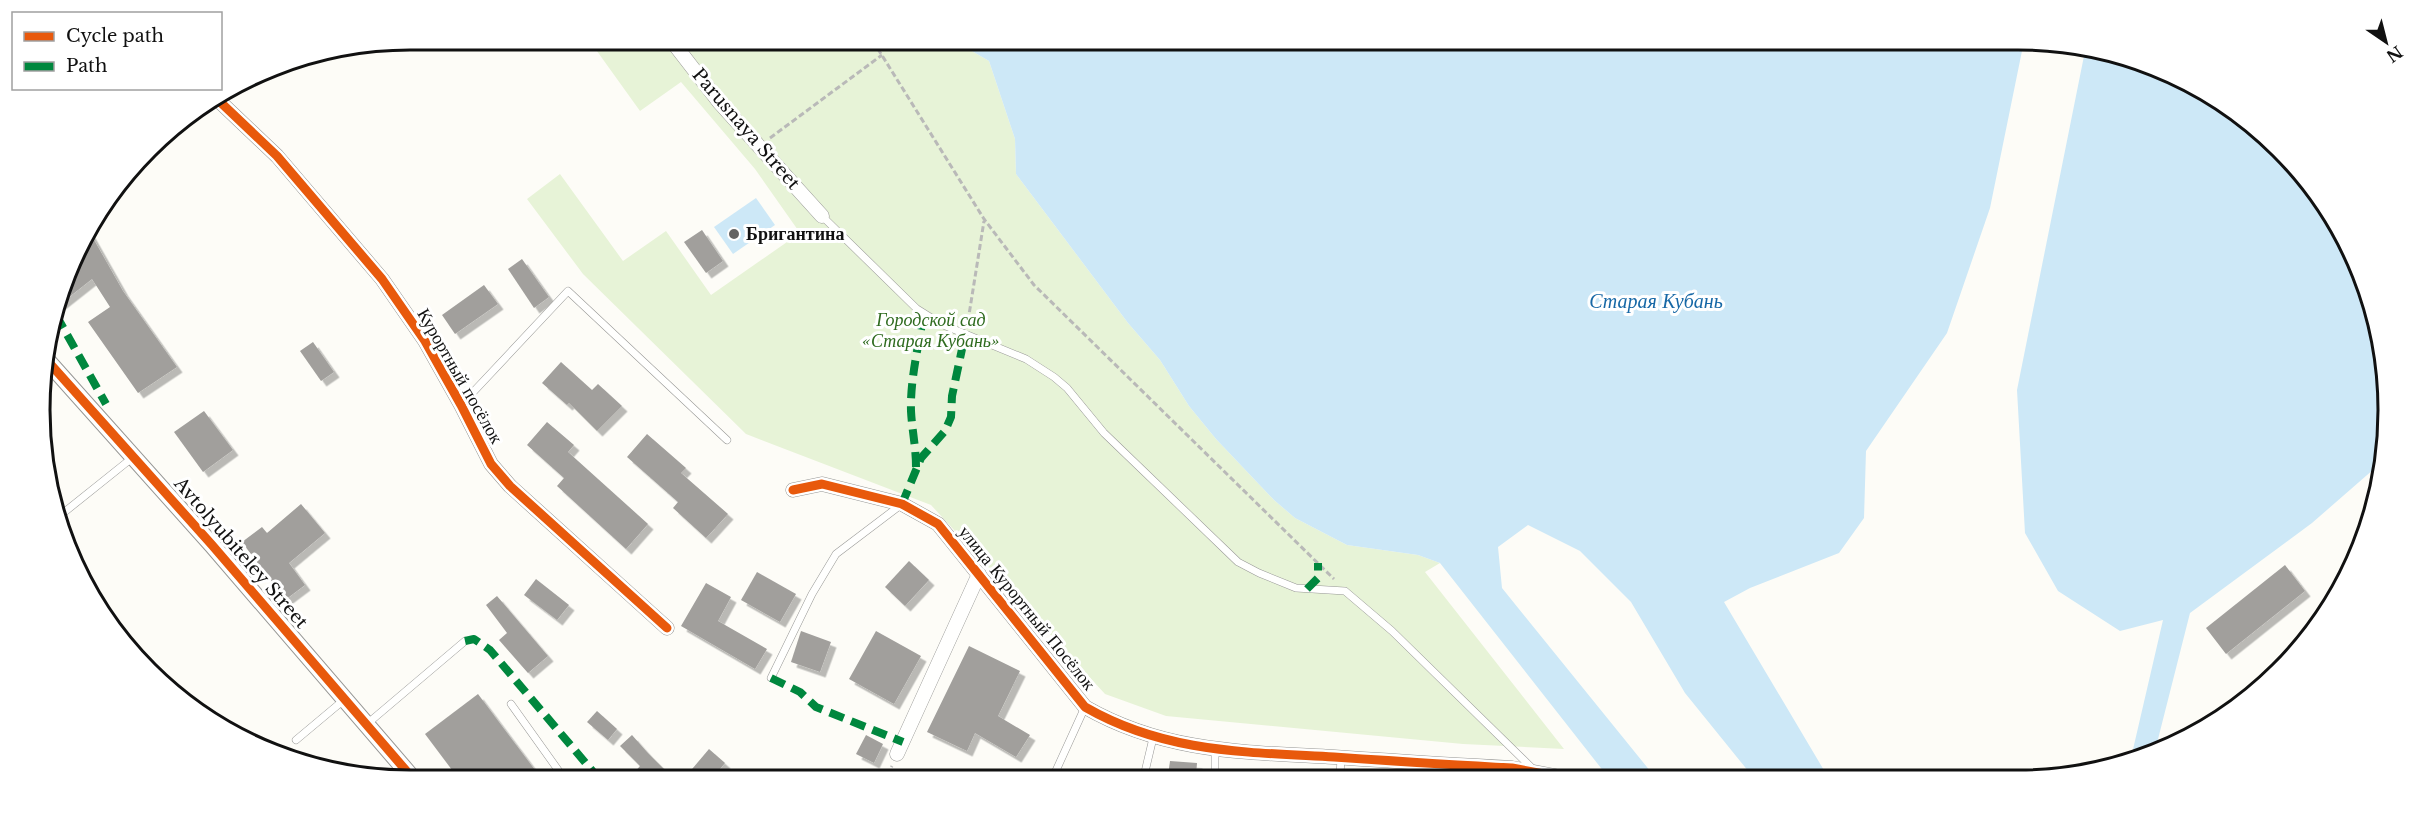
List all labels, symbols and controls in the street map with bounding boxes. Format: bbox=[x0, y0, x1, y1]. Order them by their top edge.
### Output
legend bbox=[12, 12, 222, 90]
north arrow bbox=[2356, 12, 2416, 72]
text: Cycle path bbox=[66, 25, 164, 47]
text: N bbox=[2383, 42, 2407, 67]
text: Path bbox=[66, 55, 107, 77]
street label: Parusnaya Street bbox=[687, 64, 805, 194]
place label: Бригантина bbox=[746, 223, 844, 245]
marker: Бригантина bbox=[727, 227, 741, 241]
water label: Старая Кубань bbox=[1589, 289, 1723, 313]
street label: Курортный посёлок bbox=[412, 304, 508, 448]
park label: Городской сад «Старая Кубань» bbox=[862, 309, 1000, 352]
street label: Avtolyubiteley Street bbox=[169, 472, 313, 633]
street label: улица Курортный Посёлок bbox=[954, 521, 1100, 695]

